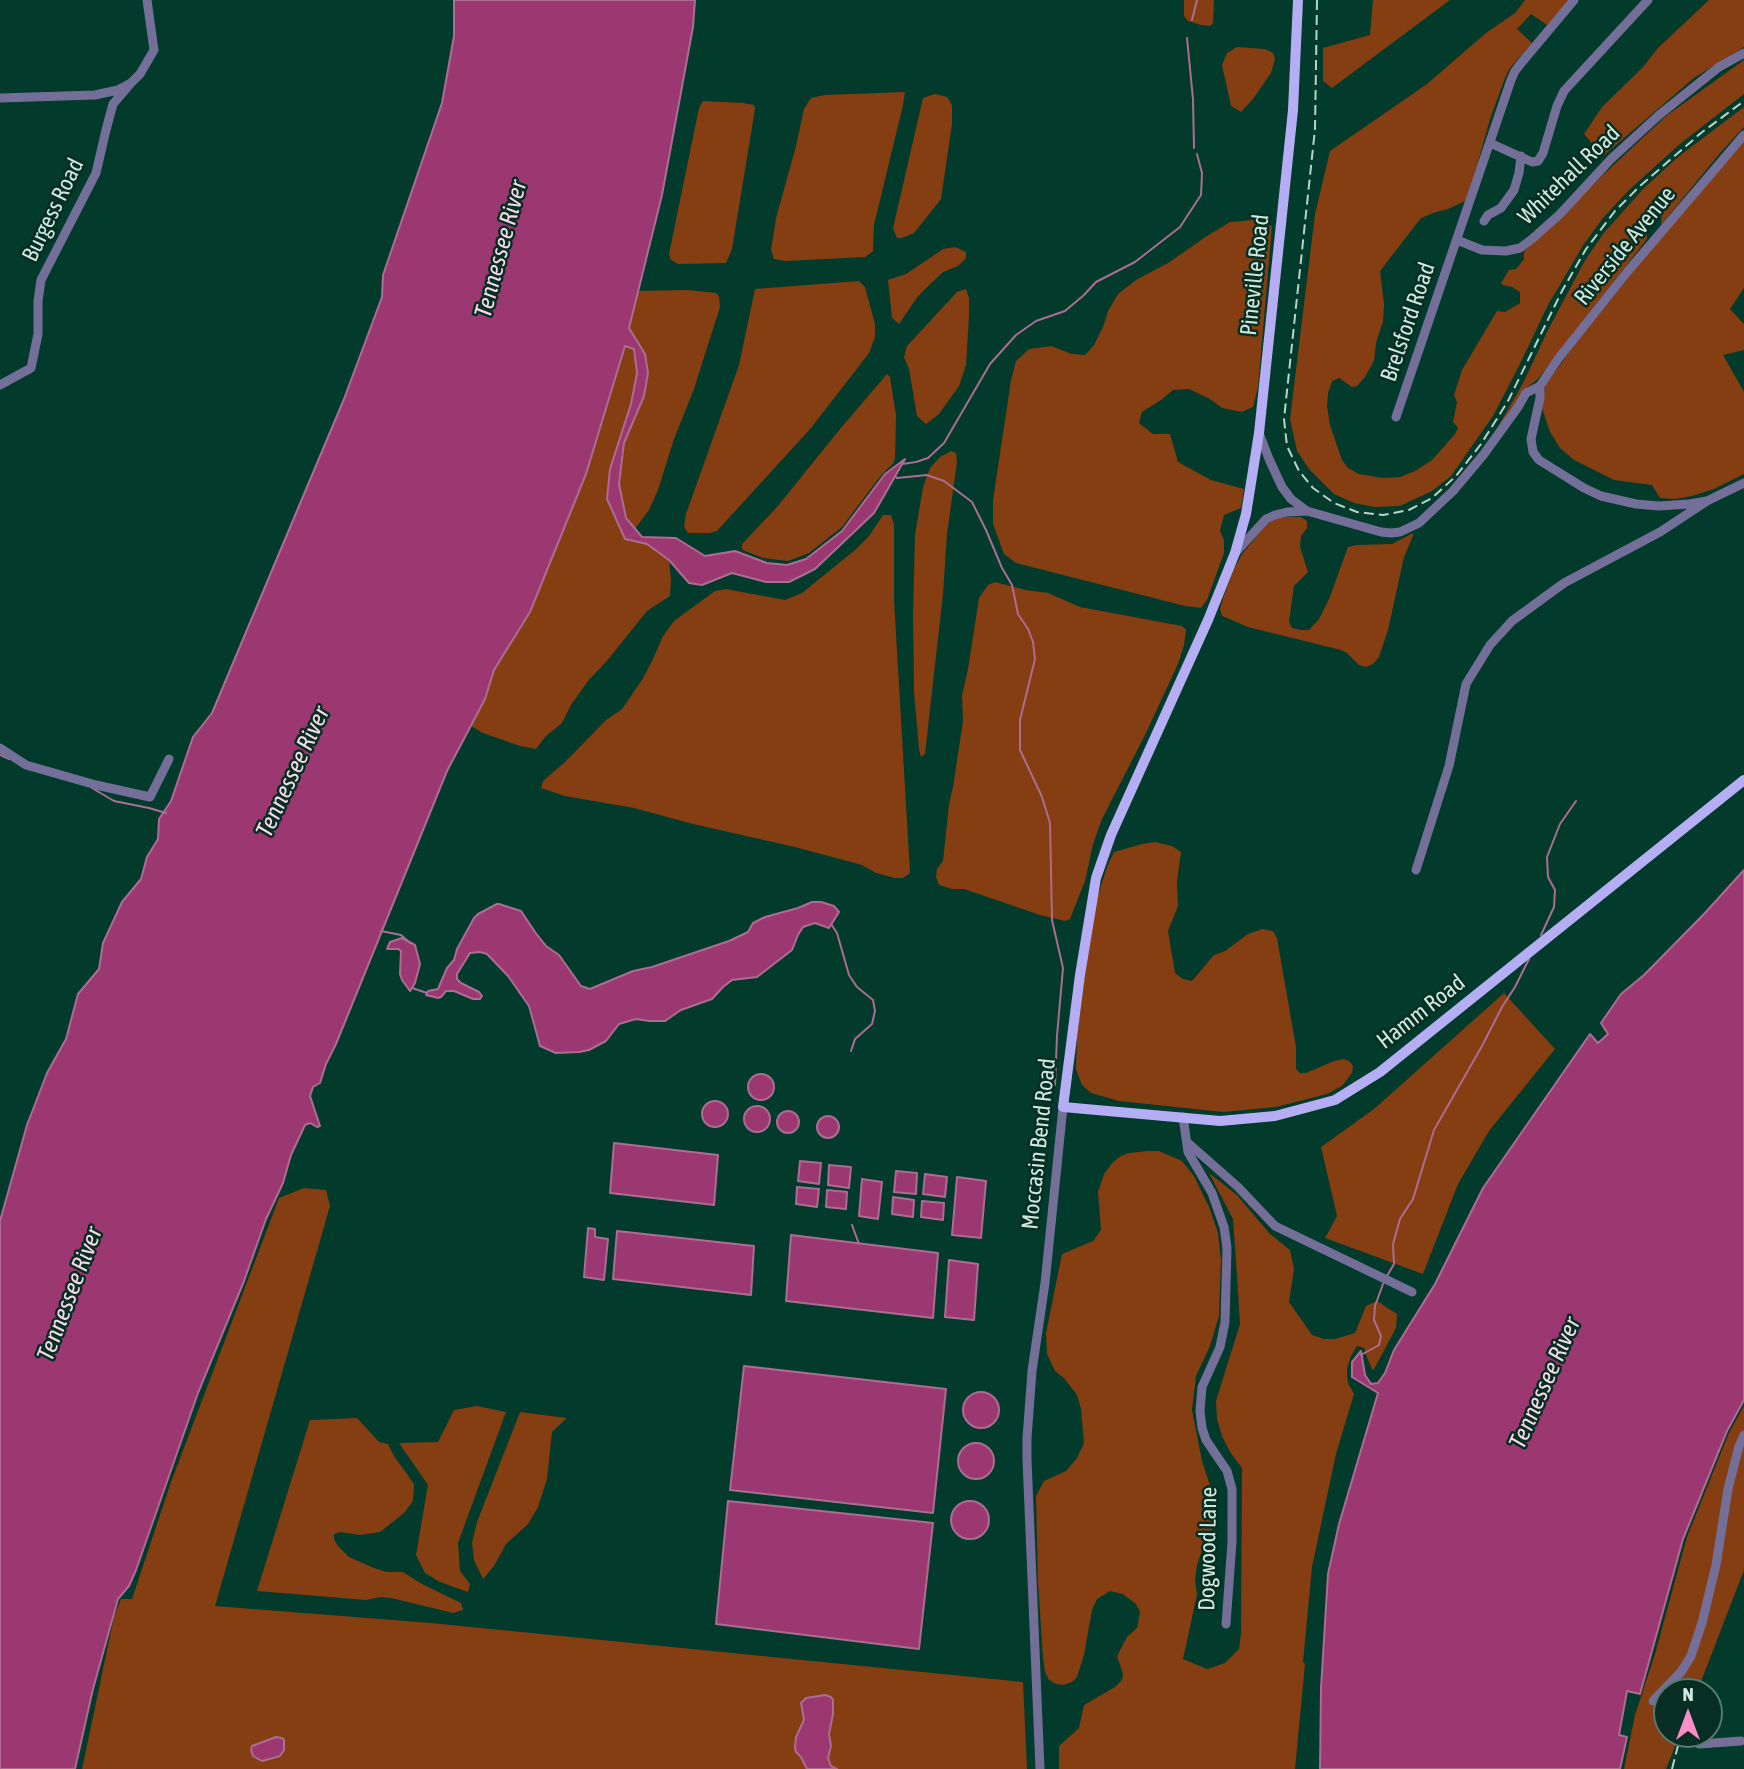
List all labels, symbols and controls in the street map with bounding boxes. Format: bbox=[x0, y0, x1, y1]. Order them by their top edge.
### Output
street label: Whitehall Road bbox=[1512, 120, 1626, 230]
street label: Burgess Road bbox=[16, 154, 90, 266]
water label: Tennessee River bbox=[469, 177, 533, 321]
street label: Riverside Avenue bbox=[1569, 181, 1681, 311]
street label: Pineville Road bbox=[1235, 213, 1275, 337]
street label: Brelsford Road bbox=[1375, 259, 1441, 385]
water label: Tennessee River bbox=[250, 702, 336, 842]
street label: Hamm Road bbox=[1371, 969, 1471, 1055]
street label: Moccasin Bend Road bbox=[1016, 1057, 1062, 1231]
water label: Tennessee River bbox=[31, 1223, 109, 1365]
water label: Tennessee River bbox=[1503, 1313, 1587, 1453]
street label: Dogwood Lane bbox=[1193, 1487, 1223, 1611]
north arrow bbox=[1653, 1678, 1723, 1748]
text: N bbox=[1682, 1683, 1694, 1705]

